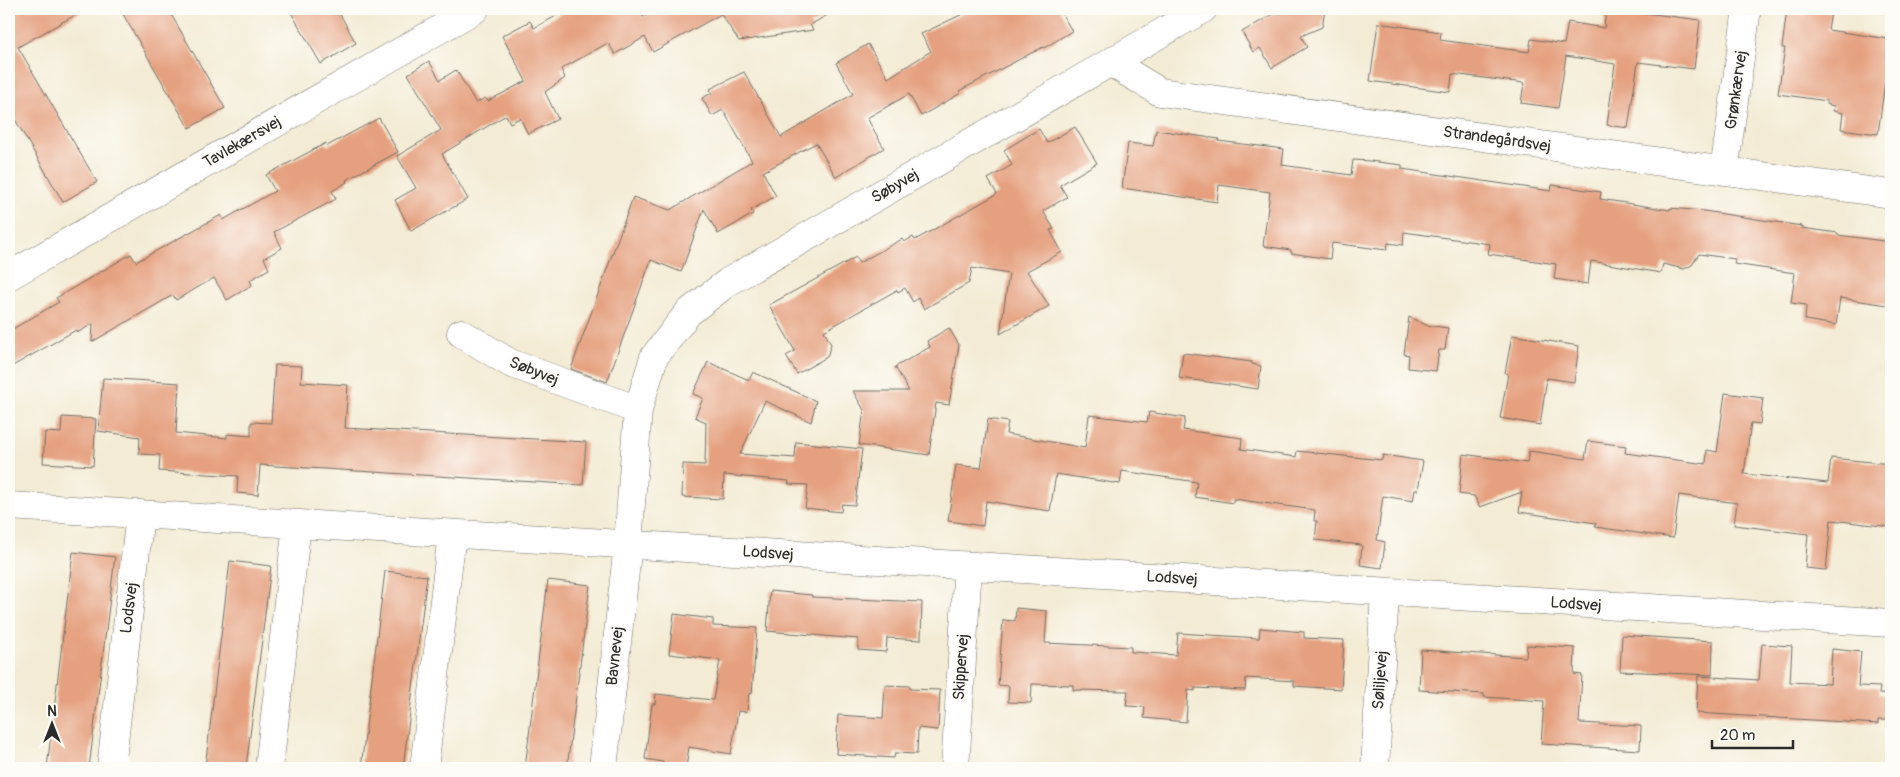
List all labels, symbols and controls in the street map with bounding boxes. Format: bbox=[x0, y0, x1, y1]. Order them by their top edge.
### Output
street label: Grønkærvej bbox=[1721, 49, 1751, 131]
street label: Tavlekærsvej bbox=[199, 112, 285, 172]
street label: Strandegårdsvej bbox=[1442, 122, 1552, 156]
street label: Søbyvej bbox=[868, 164, 922, 208]
street label: Søbyvej bbox=[506, 352, 562, 390]
street label: Lodsvej bbox=[742, 541, 794, 565]
street label: Lodsvej bbox=[1146, 566, 1198, 590]
street label: Lodsvej bbox=[116, 581, 142, 635]
street label: Lodsvej bbox=[1550, 592, 1602, 616]
street label: Bavnevej bbox=[602, 625, 628, 687]
street label: Skippervej bbox=[949, 633, 973, 701]
street label: Søliljevej bbox=[1368, 650, 1392, 710]
north arrow bbox=[28, 700, 78, 750]
text: N bbox=[47, 703, 57, 720]
scale bar bbox=[1712, 717, 1794, 749]
text: 20 m bbox=[1720, 726, 1755, 745]

